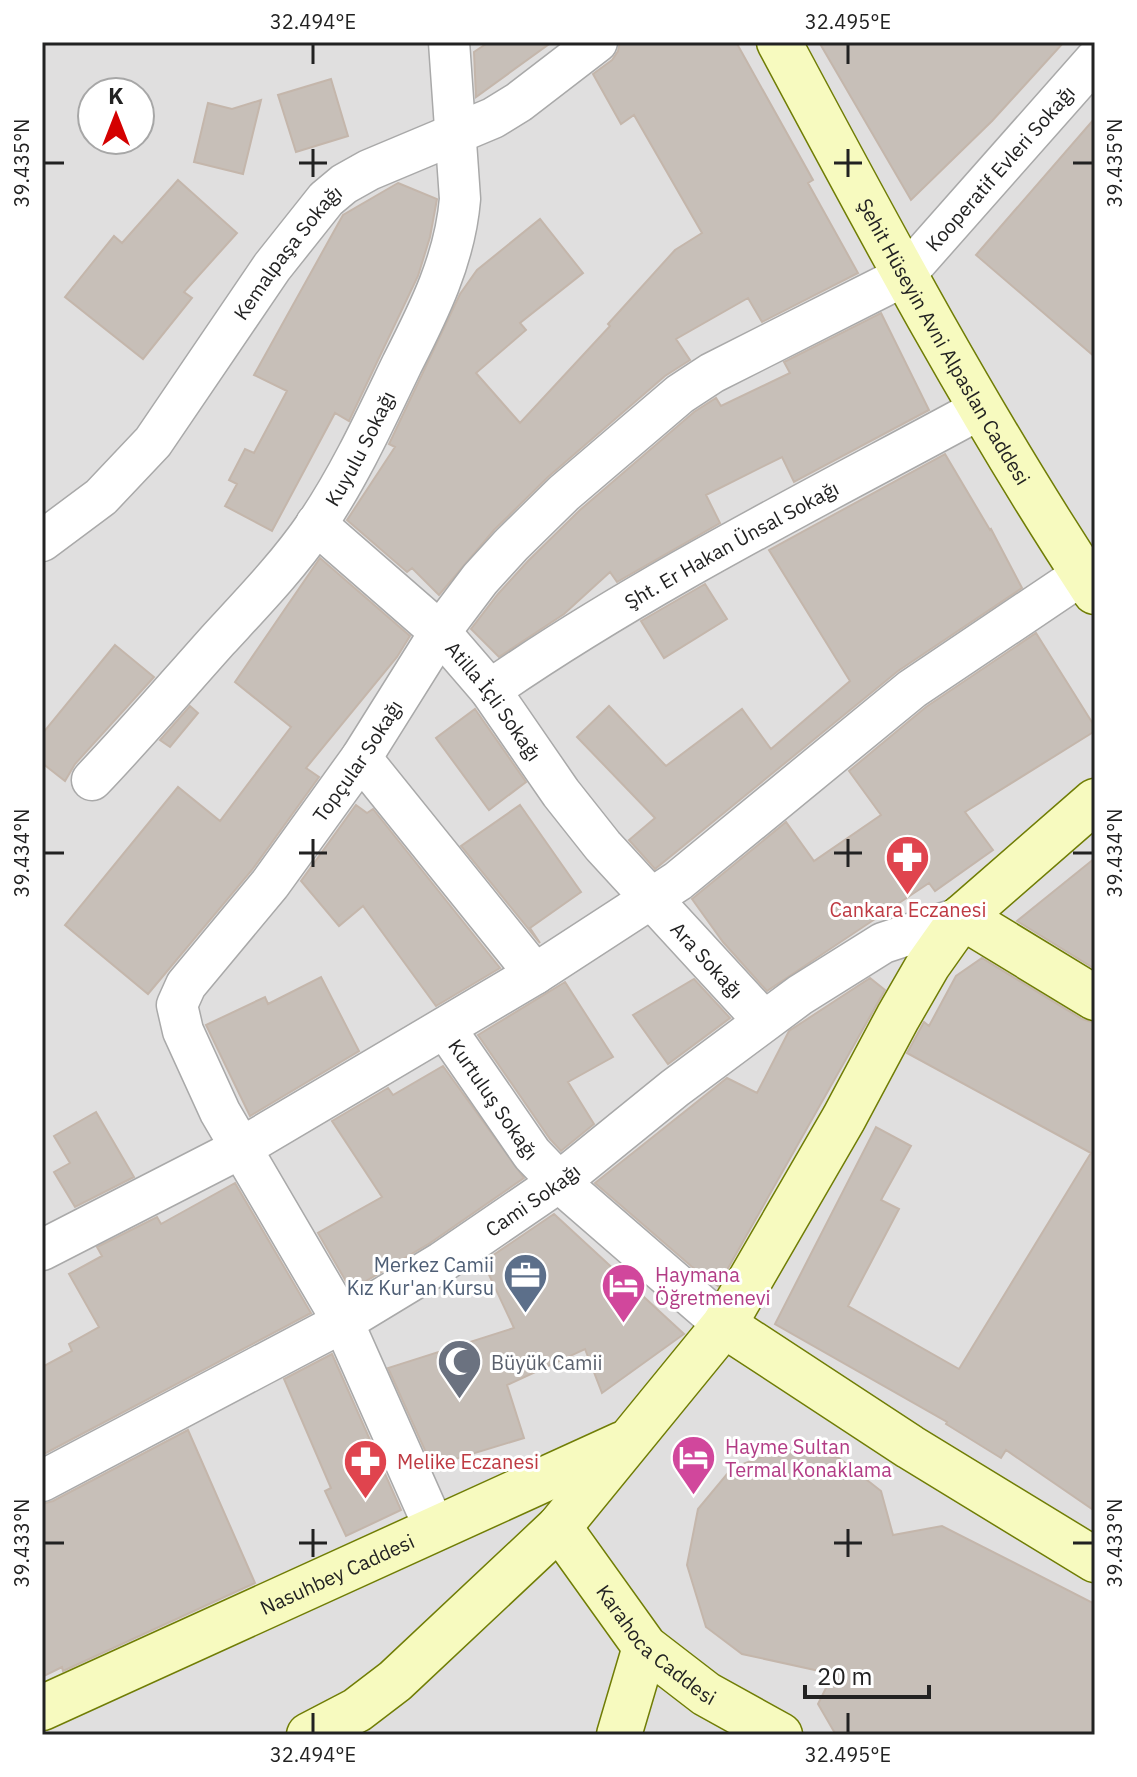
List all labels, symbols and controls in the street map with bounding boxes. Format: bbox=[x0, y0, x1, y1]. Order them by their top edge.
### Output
text: 32.494°E bbox=[270, 8, 356, 35]
text: 32.495°E bbox=[805, 8, 891, 35]
north arrow bbox=[76, 76, 156, 156]
street label: Kooperatif Evleri Sokağı bbox=[919, 79, 1080, 257]
text: K bbox=[108, 81, 124, 110]
text: 39.435°N bbox=[8, 119, 35, 207]
text: 39.435°N bbox=[1101, 119, 1128, 207]
street label: Kemalpaşa Sokağı bbox=[227, 178, 347, 325]
street label: Şehit Hüseyin Avni Alpaslan Caddesi bbox=[852, 193, 1037, 490]
street label: Kuyulu Sokağı bbox=[318, 386, 401, 511]
street label: Şht. Er Hakan Ünsal Sokağı bbox=[619, 474, 843, 615]
street label: Atilla İçli Sokağı bbox=[440, 635, 548, 766]
street label: Topçular Sokağı bbox=[306, 694, 408, 827]
text: 39.434°N bbox=[8, 809, 35, 897]
text: 39.434°N bbox=[1101, 809, 1128, 897]
pharmacy icon: Cankara Eczanesi bbox=[884, 833, 932, 896]
place label: Cankara Eczanesi bbox=[830, 896, 986, 923]
street label: Ara Sokağı bbox=[665, 915, 750, 1004]
street label: Kurtuluş Sokağı bbox=[443, 1033, 544, 1166]
street label: Cami Sokağı bbox=[480, 1157, 585, 1242]
place label: Merkez Camii Kız Kur'an Kursu bbox=[347, 1251, 494, 1301]
office icon: Merkez Camii Kız Kur'an Kursu bbox=[501, 1251, 549, 1314]
hotel icon: Haymana Öğretmenevi bbox=[600, 1261, 648, 1324]
place label: Haymana Öğretmenevi bbox=[655, 1261, 770, 1311]
mosque icon: Büyük Camii bbox=[436, 1338, 484, 1401]
place label: Büyük Camii bbox=[491, 1349, 603, 1376]
hotel icon: Hayme Sultan Termal Konaklama bbox=[670, 1433, 718, 1496]
place label: Hayme Sultan Termal Konaklama bbox=[725, 1433, 892, 1483]
pharmacy icon: Melike Eczanesi bbox=[342, 1437, 390, 1500]
place label: Melike Eczanesi bbox=[397, 1448, 539, 1475]
text: 39.433°N bbox=[8, 1499, 35, 1587]
text: 39.433°N bbox=[1101, 1499, 1128, 1587]
street label: Nasuhbey Caddesi bbox=[255, 1527, 418, 1621]
street label: Karahoca Caddesi bbox=[591, 1579, 721, 1711]
scale bar bbox=[805, 1649, 929, 1699]
text: 20 m bbox=[817, 1660, 872, 1692]
text: 32.494°E bbox=[270, 1741, 356, 1768]
text: 32.495°E bbox=[805, 1741, 891, 1768]

